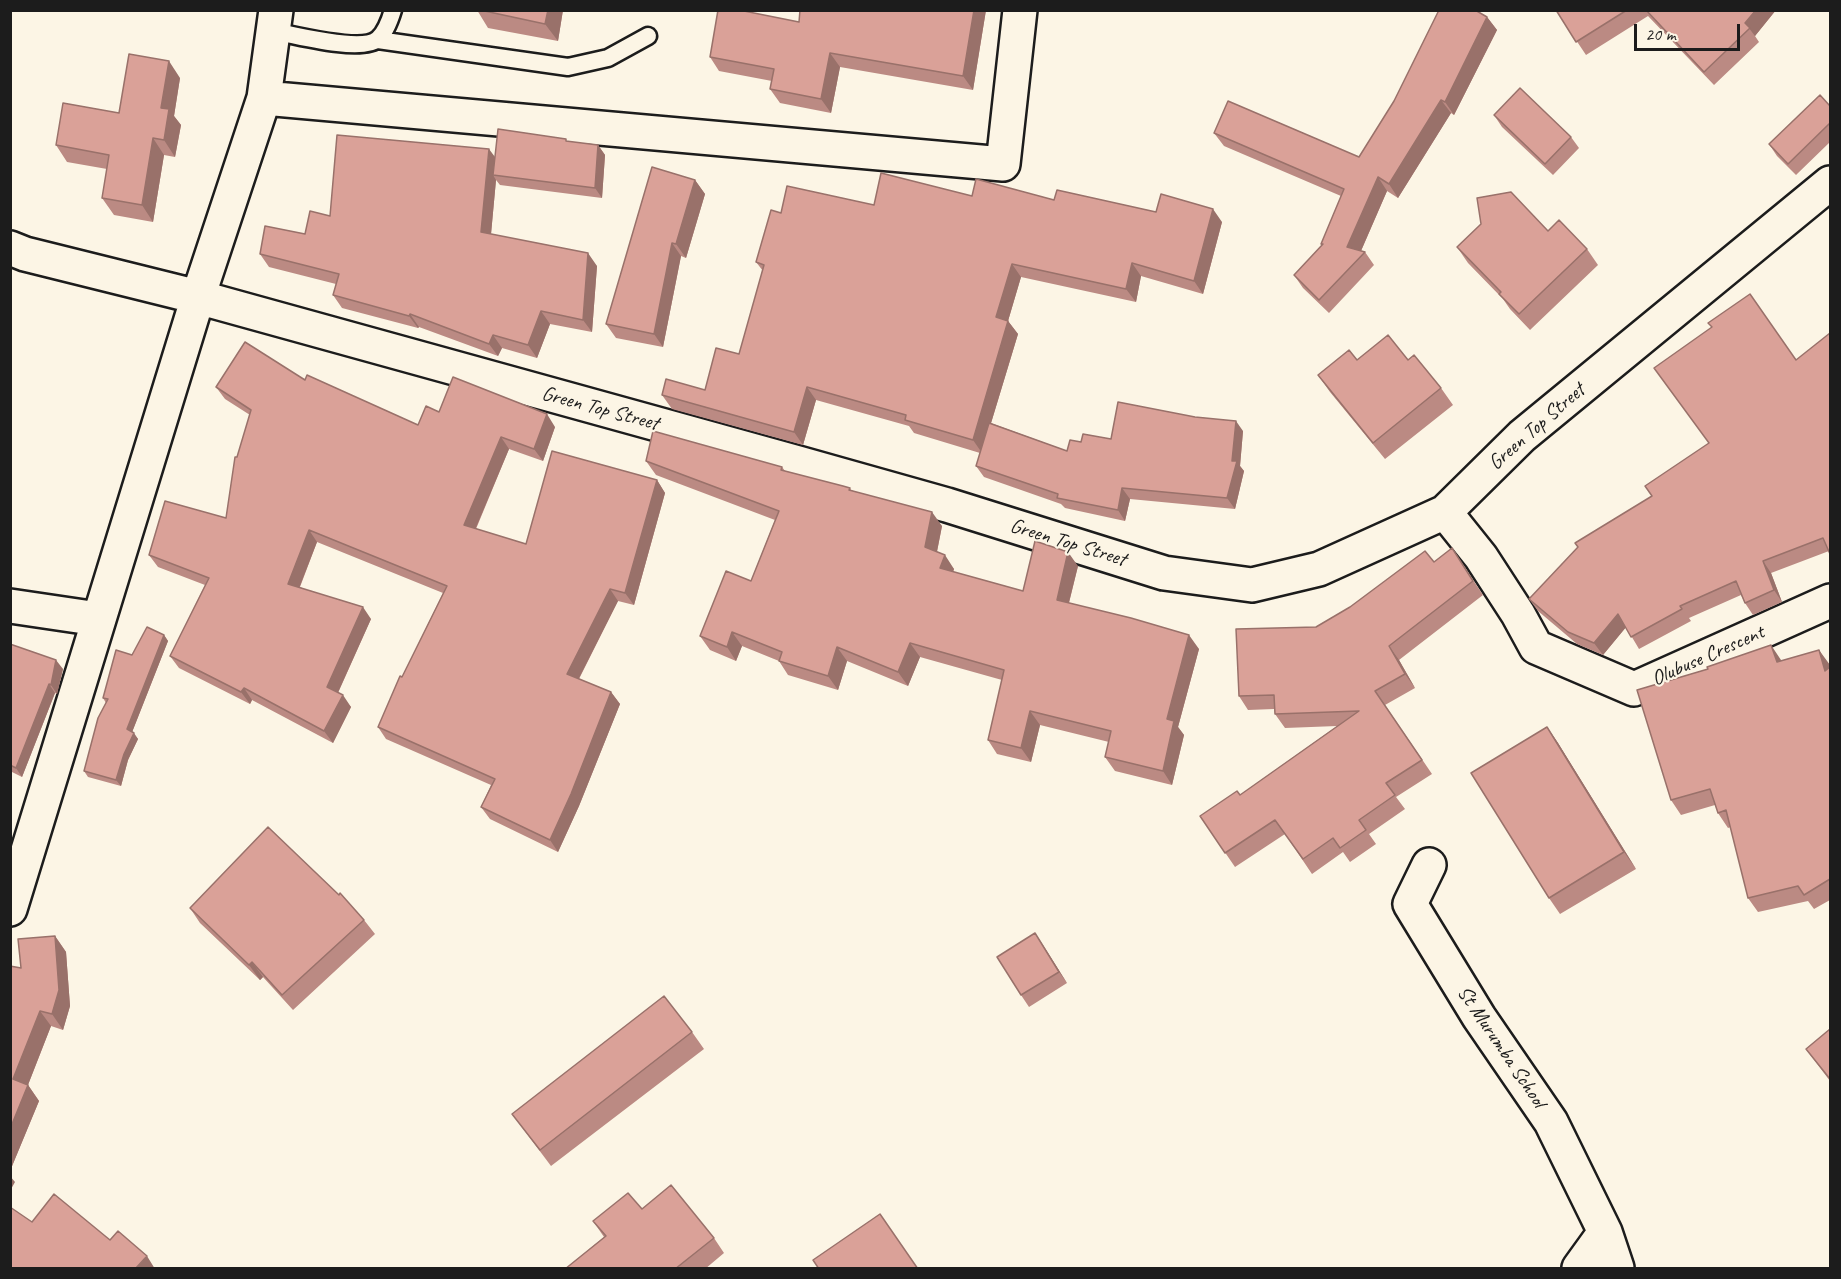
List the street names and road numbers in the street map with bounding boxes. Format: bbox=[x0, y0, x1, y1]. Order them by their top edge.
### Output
street label: Green Top Street bbox=[1484, 378, 1590, 476]
street label: Green Top Street bbox=[539, 381, 661, 437]
street label: Green Top Street bbox=[1007, 513, 1129, 573]
street label: Olubuse Crescent bbox=[1648, 620, 1768, 692]
street label: St Murumba School bbox=[1451, 981, 1551, 1113]

